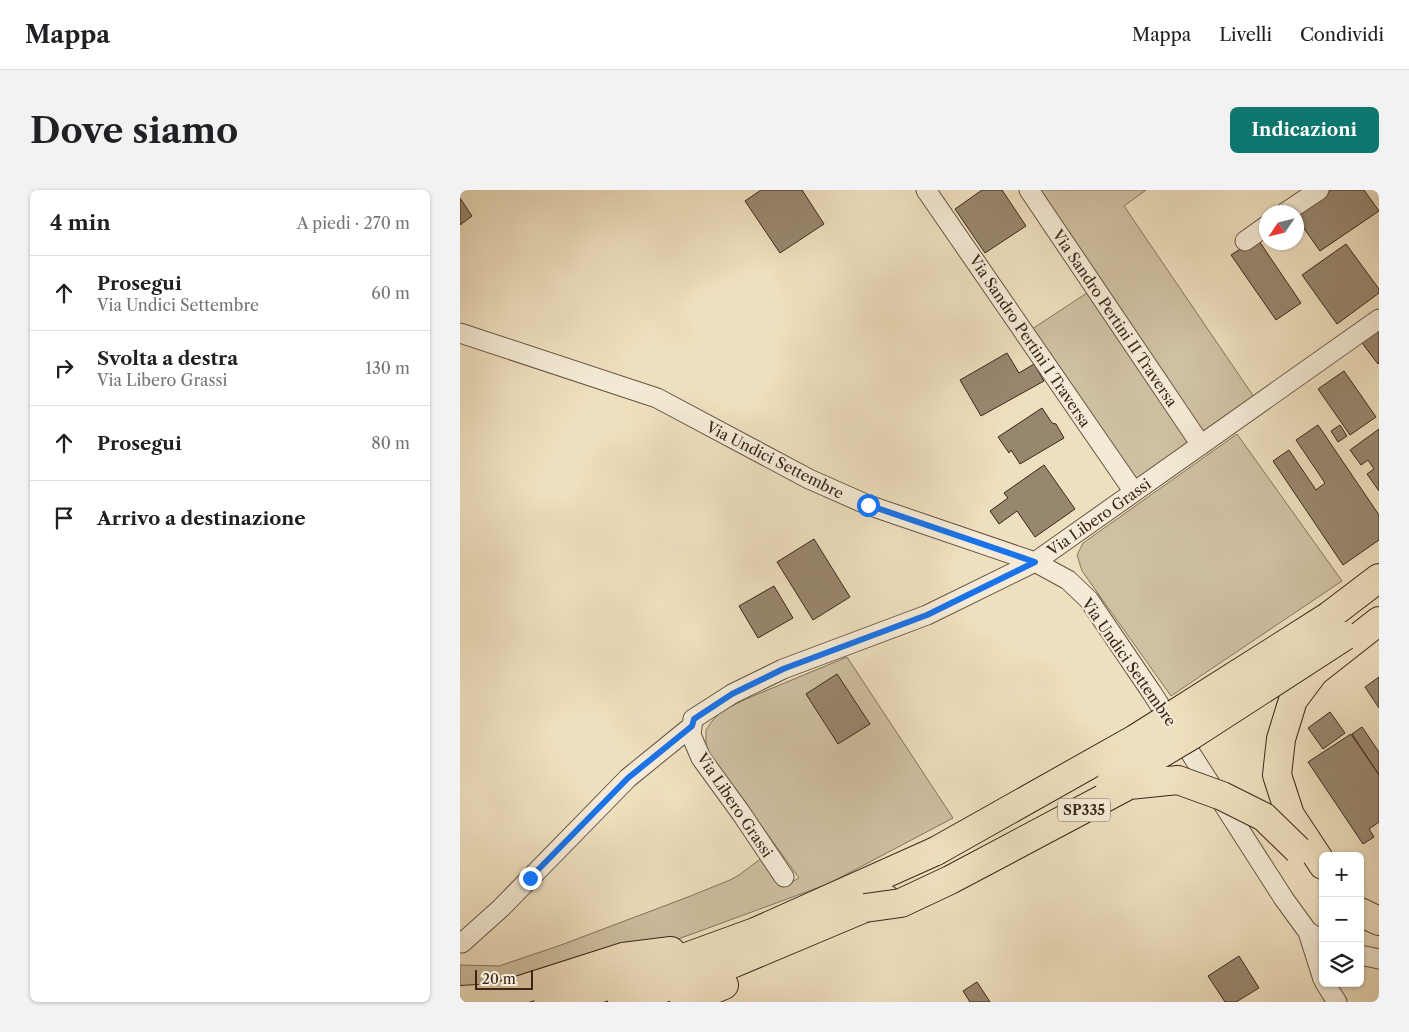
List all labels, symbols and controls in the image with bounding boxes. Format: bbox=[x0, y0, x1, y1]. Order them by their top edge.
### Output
text: Mappa bbox=[25, 20, 110, 49]
text: Mappa bbox=[1132, 24, 1191, 46]
text: Livelli bbox=[1219, 24, 1272, 46]
text: Condividi bbox=[1300, 24, 1384, 46]
button: Indicazioni bbox=[1230, 107, 1379, 153]
text: Dove siamo bbox=[30, 109, 238, 152]
north arrow bbox=[1259, 205, 1304, 250]
text: 4 min bbox=[50, 210, 111, 235]
text: A piedi · 270 m bbox=[297, 213, 410, 233]
street label: Via Sandro Pertini II Traversa bbox=[1048, 225, 1182, 410]
street label: Via Sandro Pertini I Traversa bbox=[965, 250, 1095, 431]
text: Prosegui bbox=[97, 272, 182, 295]
icon: ahead bbox=[50, 279, 78, 307]
text: 60 m bbox=[371, 283, 410, 303]
text: Via Undici Settembre bbox=[97, 295, 259, 315]
text: Svolta a destra bbox=[97, 347, 238, 370]
icon: right bbox=[50, 354, 78, 382]
text: 130 m bbox=[365, 358, 410, 378]
text: Via Libero Grassi bbox=[97, 370, 227, 390]
street label: Via Undici Settembre bbox=[702, 417, 847, 503]
icon: ahead bbox=[50, 429, 78, 457]
text: Prosegui bbox=[97, 432, 182, 455]
text: 80 m bbox=[371, 433, 410, 453]
street label: Via Libero Grassi bbox=[1043, 474, 1155, 560]
route start bbox=[857, 494, 880, 517]
icon: arrive bbox=[50, 504, 78, 532]
text: Arrivo a destinazione bbox=[97, 507, 306, 530]
street label: Via Undici Settembre bbox=[1077, 594, 1180, 730]
street label: Via Libero Grassi bbox=[692, 748, 777, 861]
road number: SP335 bbox=[1058, 798, 1110, 822]
map controls bbox=[1319, 852, 1364, 987]
button: + bbox=[1319, 852, 1364, 897]
route end bbox=[519, 867, 542, 890]
button: − bbox=[1319, 897, 1364, 942]
button: layers bbox=[1319, 942, 1364, 987]
scale bar bbox=[475, 967, 532, 990]
text: 20 m bbox=[482, 970, 516, 988]

